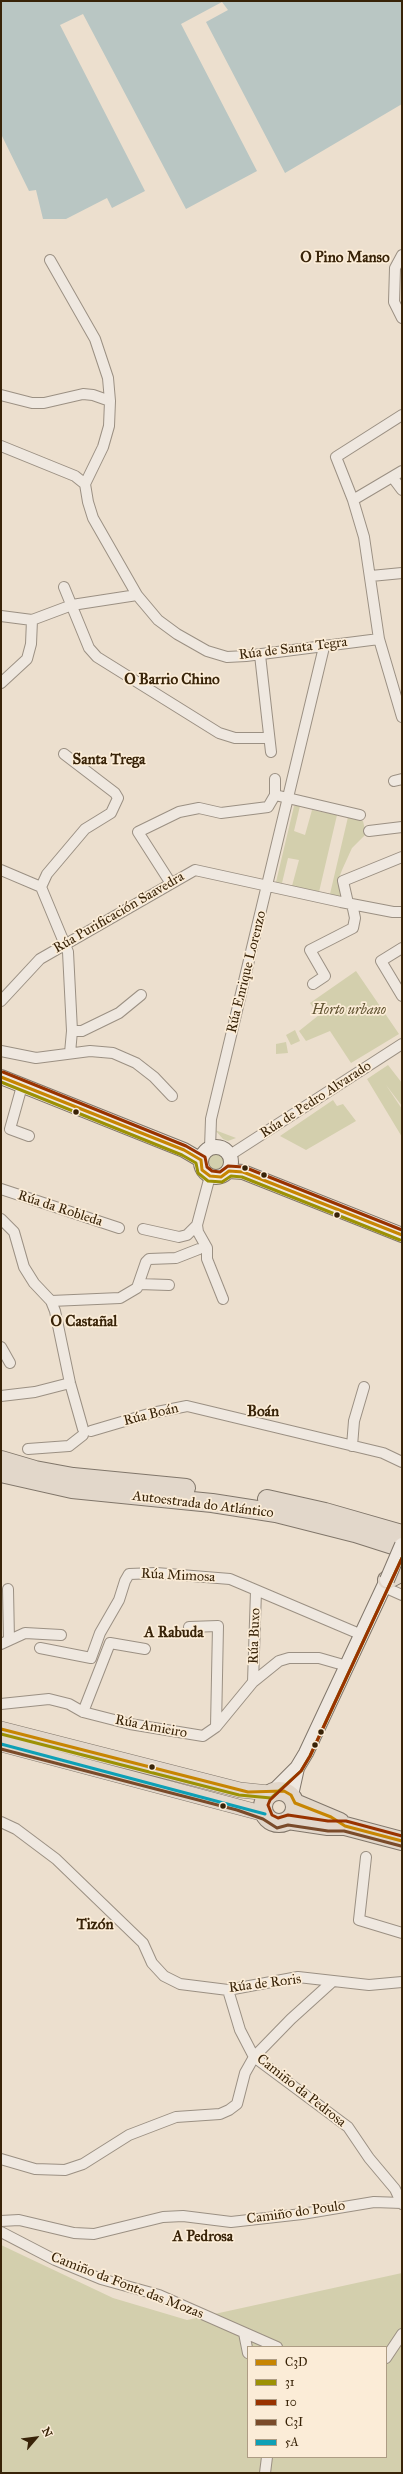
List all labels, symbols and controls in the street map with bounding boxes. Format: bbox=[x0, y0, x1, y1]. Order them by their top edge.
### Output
district label: O Pino Manso bbox=[300, 249, 390, 267]
street label: Rúa de Santa Tegra bbox=[238, 634, 348, 664]
district label: O Barrio Chino bbox=[124, 671, 220, 689]
district label: Santa Trega bbox=[73, 751, 145, 769]
street label: Rúa Purificación Saavedra bbox=[51, 869, 187, 957]
street label: Rúa Enrique Lorenzo bbox=[224, 909, 270, 1035]
park label: Horto urbano bbox=[312, 1003, 386, 1019]
street label: Rúa de Pedro Alvarado bbox=[257, 1058, 375, 1142]
unlabelled marker bbox=[71, 1107, 81, 1117]
unlabelled marker bbox=[240, 1163, 250, 1173]
unlabelled marker bbox=[259, 1170, 269, 1180]
street label: Rúa da Robleda bbox=[15, 1187, 105, 1231]
unlabelled marker bbox=[332, 1210, 342, 1220]
district label: O Castañal bbox=[51, 1313, 117, 1331]
street label: Rúa Boán bbox=[122, 1400, 180, 1430]
district label: Boán bbox=[247, 1403, 279, 1421]
street label: Autoestrada do Atlántico bbox=[131, 1488, 275, 1522]
street label: Rúa Mimosa bbox=[140, 1566, 216, 1586]
street label: Rúa Buxo bbox=[246, 1608, 264, 1664]
district label: A Rabuda bbox=[144, 1624, 204, 1642]
street label: Rúa Amieiro bbox=[114, 1712, 188, 1742]
unlabelled marker bbox=[316, 1727, 326, 1737]
unlabelled marker bbox=[310, 1740, 320, 1750]
unlabelled marker bbox=[147, 1762, 157, 1772]
unlabelled marker bbox=[218, 1801, 228, 1811]
district label: Tizón bbox=[76, 1916, 114, 1934]
street label: Rúa de Roris bbox=[228, 1971, 302, 1997]
street label: Camiño da Pedrosa bbox=[253, 2051, 349, 2131]
street label: Camiño do Poulo bbox=[246, 2198, 346, 2228]
district label: A Pedrosa bbox=[173, 2228, 233, 2246]
street label: Camiño da Fonte das Mozas bbox=[48, 2249, 206, 2323]
legend bbox=[247, 2346, 387, 2458]
text: C3D bbox=[285, 2355, 307, 2369]
text: 31 bbox=[285, 2375, 295, 2389]
text: 10 bbox=[285, 2395, 297, 2409]
text: C3I bbox=[285, 2415, 303, 2429]
north arrow bbox=[16, 2418, 56, 2458]
text: N bbox=[39, 2425, 55, 2439]
text: 5A bbox=[285, 2435, 299, 2449]

